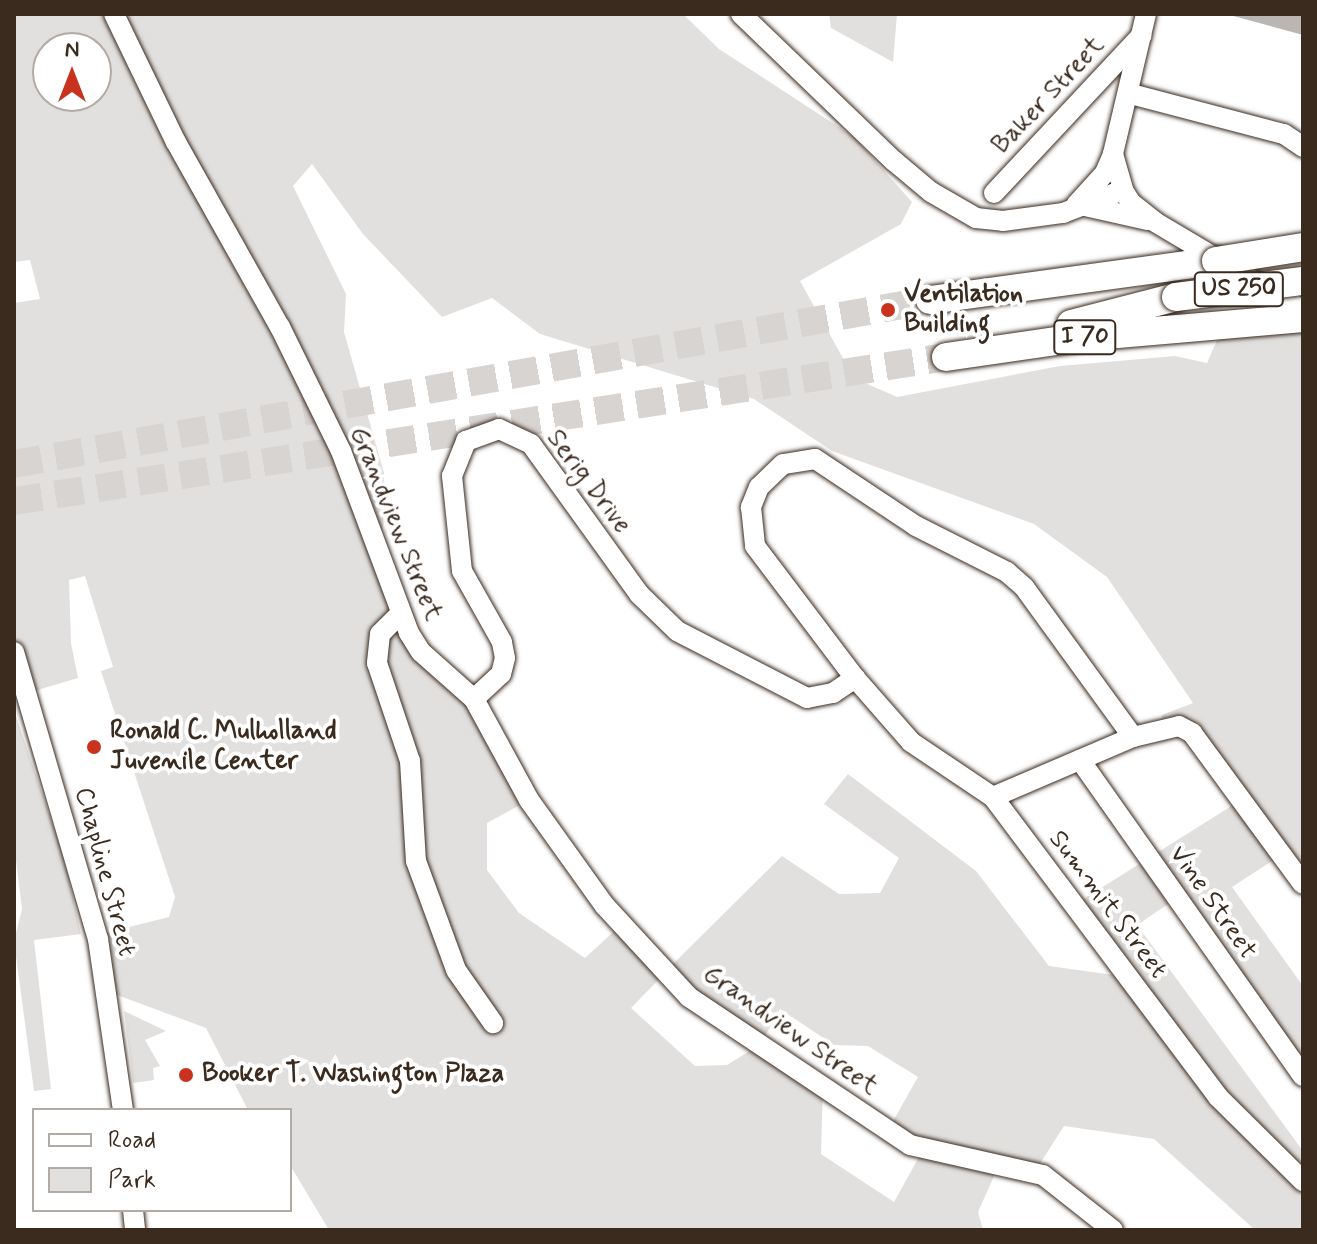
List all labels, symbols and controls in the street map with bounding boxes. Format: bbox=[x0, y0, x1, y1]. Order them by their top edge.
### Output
street label: Baker Street bbox=[987, 31, 1111, 161]
north arrow bbox=[32, 32, 112, 112]
text: N bbox=[65, 36, 79, 64]
road number: US 250 bbox=[1193, 269, 1285, 309]
place label: Ventilation Building bbox=[904, 279, 1023, 340]
marker: Ventilation Building bbox=[879, 301, 897, 319]
road number: I 70 bbox=[1053, 317, 1117, 357]
street label: Grandview Street bbox=[342, 422, 448, 626]
street label: Serig Drive bbox=[539, 424, 637, 540]
place label: Ronald C. Mulholland Juvenile Center bbox=[110, 716, 340, 778]
marker: Ronald C. Mulholland Juvenile Center bbox=[85, 738, 103, 756]
street label: Chapline Street bbox=[66, 782, 142, 962]
street label: Summit Street bbox=[1040, 823, 1174, 987]
street label: Vine Street bbox=[1162, 841, 1262, 965]
street label: Grandview Street bbox=[696, 959, 884, 1103]
place label: Booker T. Washington Plaza bbox=[202, 1059, 506, 1091]
marker: Booker T. Washington Plaza bbox=[177, 1066, 195, 1084]
legend bbox=[32, 1108, 292, 1212]
text: Road bbox=[108, 1125, 156, 1156]
text: Park bbox=[108, 1165, 156, 1196]

